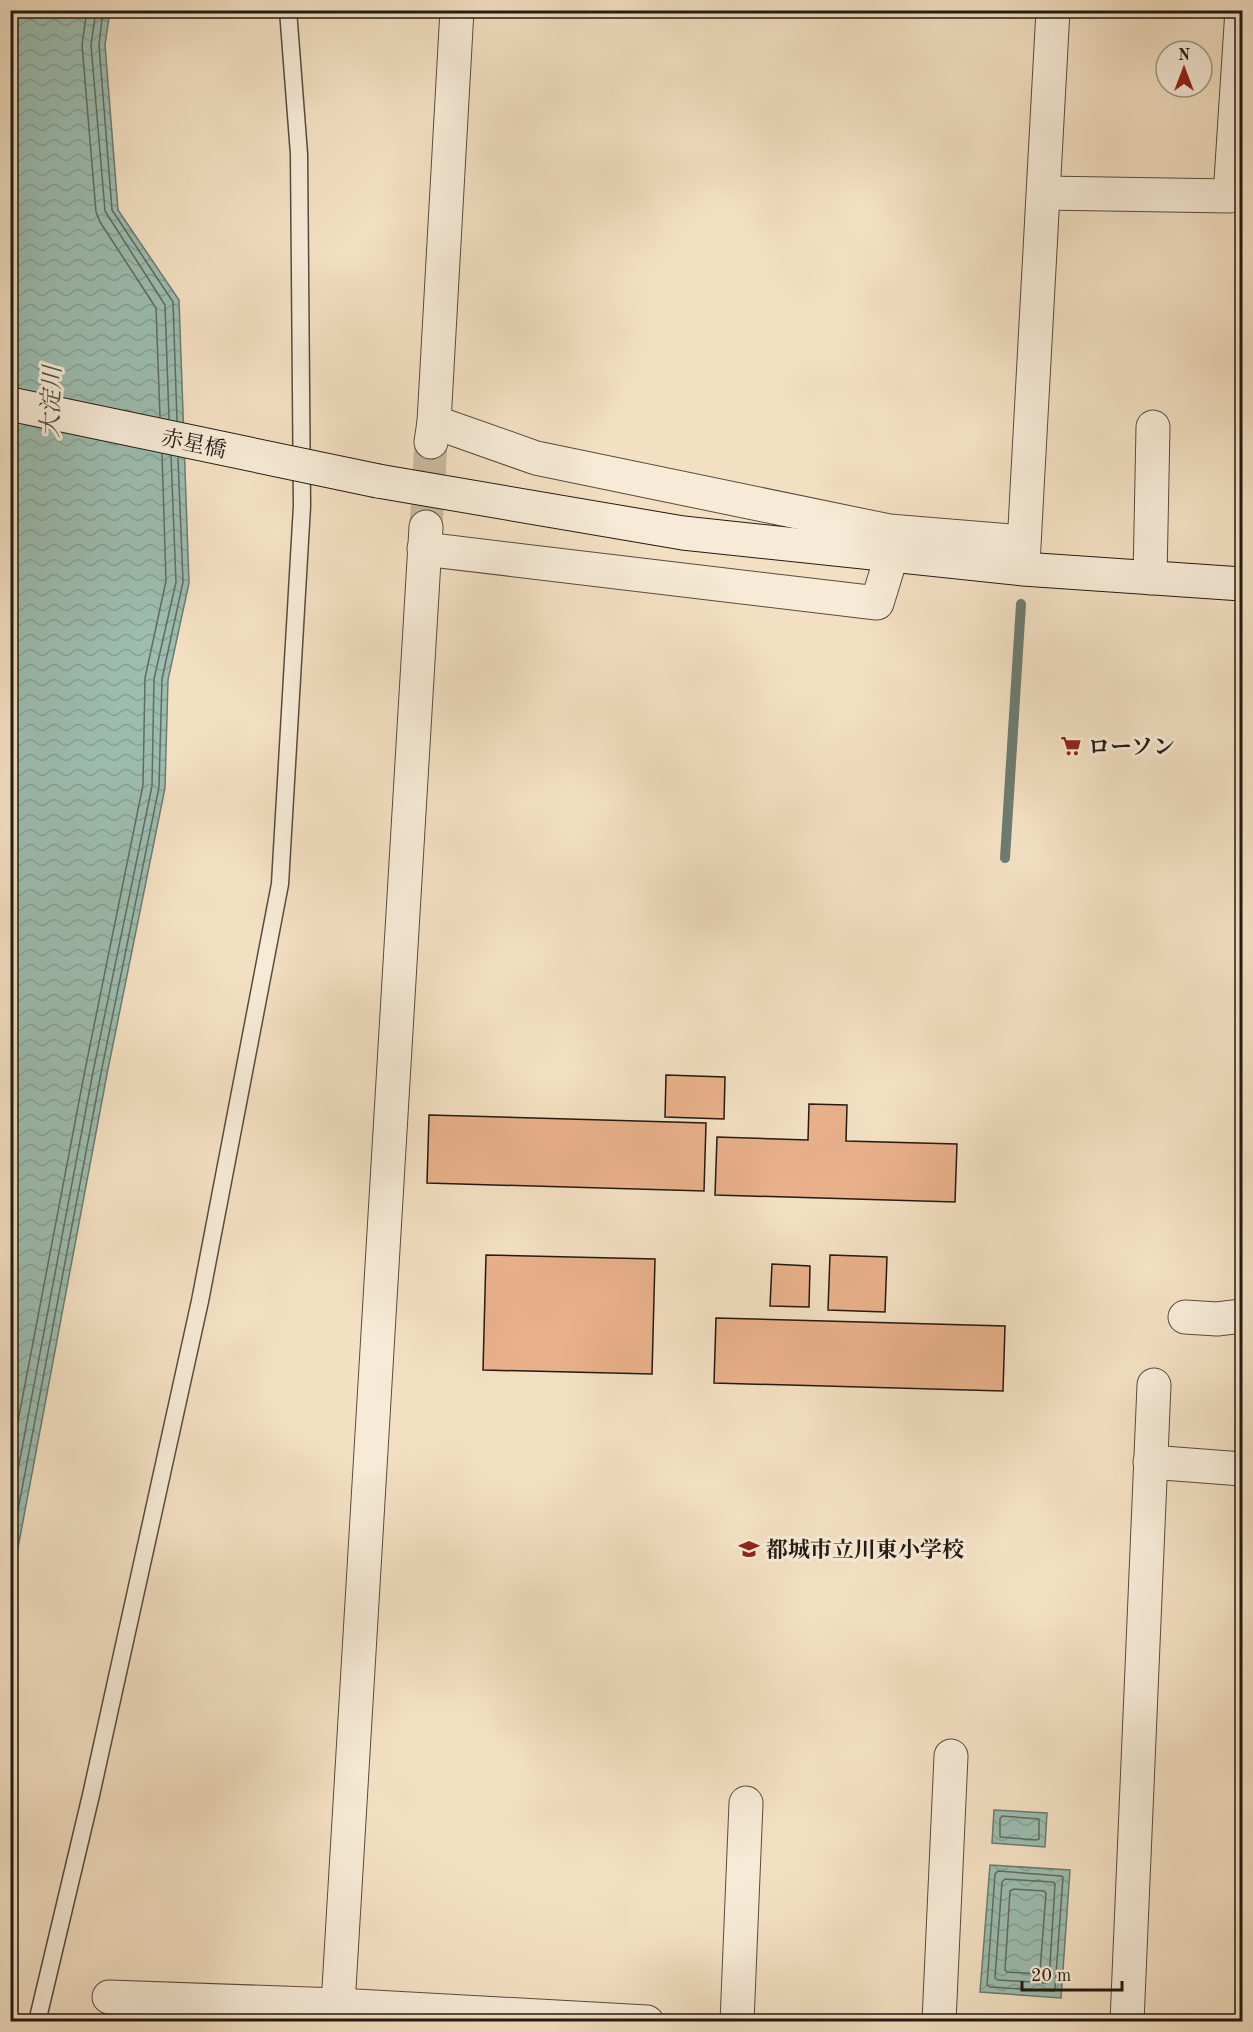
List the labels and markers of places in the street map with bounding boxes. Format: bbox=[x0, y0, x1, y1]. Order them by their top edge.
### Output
supermarket icon: ローソン bbox=[1059, 734, 1083, 758]
place label: ローソン bbox=[1088, 737, 1175, 759]
school or university icon: 都城市立川東小学校 bbox=[737, 1537, 761, 1561]
place label: 都城市立川東小学校 bbox=[766, 1538, 964, 1562]

